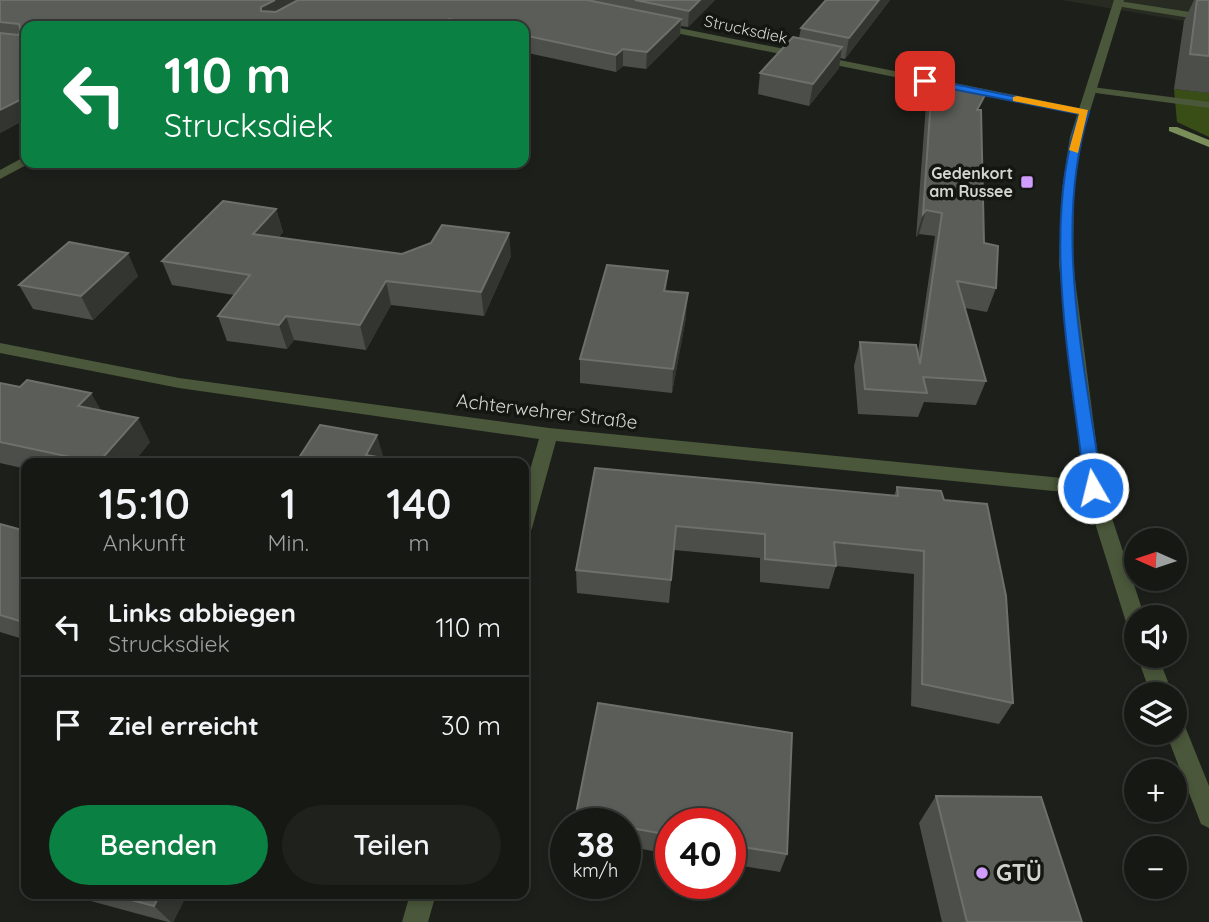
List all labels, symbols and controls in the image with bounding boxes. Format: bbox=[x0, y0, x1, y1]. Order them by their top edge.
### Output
street label: Strucksdiek bbox=[703, 10, 789, 48]
text: 110 m bbox=[164, 44, 291, 105]
icon: left bbox=[49, 49, 140, 140]
pin bbox=[895, 51, 955, 111]
icon: arrive bbox=[906, 62, 944, 100]
text: Strucksdiek bbox=[164, 105, 333, 145]
place label: Gedenkort am Russee bbox=[929, 163, 1013, 201]
marker: Gedenkort am Russee bbox=[1019, 174, 1035, 190]
street label: Achterwehrer Straße bbox=[455, 388, 639, 434]
position arrow bbox=[1056, 451, 1130, 525]
text: 15:10 bbox=[98, 477, 190, 530]
text: 1 bbox=[280, 477, 296, 530]
text: 140 bbox=[386, 477, 452, 530]
text: Ankunft bbox=[103, 528, 186, 557]
text: Min. bbox=[268, 528, 309, 557]
text: m bbox=[408, 528, 429, 557]
north arrow bbox=[1124, 528, 1186, 592]
map controls bbox=[1124, 528, 1187, 899]
text: Links abbiegen bbox=[108, 596, 296, 629]
button: sound bbox=[1124, 605, 1187, 668]
icon: left bbox=[49, 608, 87, 646]
text: 110 m bbox=[435, 611, 501, 644]
text: Strucksdiek bbox=[108, 629, 230, 658]
button: layers bbox=[1124, 682, 1187, 745]
icon: arrive bbox=[49, 706, 87, 744]
text: Ziel erreicht bbox=[108, 709, 259, 742]
text: 30 m bbox=[441, 709, 501, 742]
button: + bbox=[1124, 759, 1187, 822]
button: Beenden bbox=[49, 805, 268, 885]
button: Teilen bbox=[282, 805, 501, 885]
speed limit sign: 40 bbox=[655, 808, 746, 899]
text: 38 bbox=[577, 822, 614, 866]
button: − bbox=[1124, 836, 1187, 899]
place label: GTÜ bbox=[996, 858, 1042, 887]
text: km/h bbox=[573, 859, 618, 882]
marker: GTÜ bbox=[974, 865, 990, 881]

